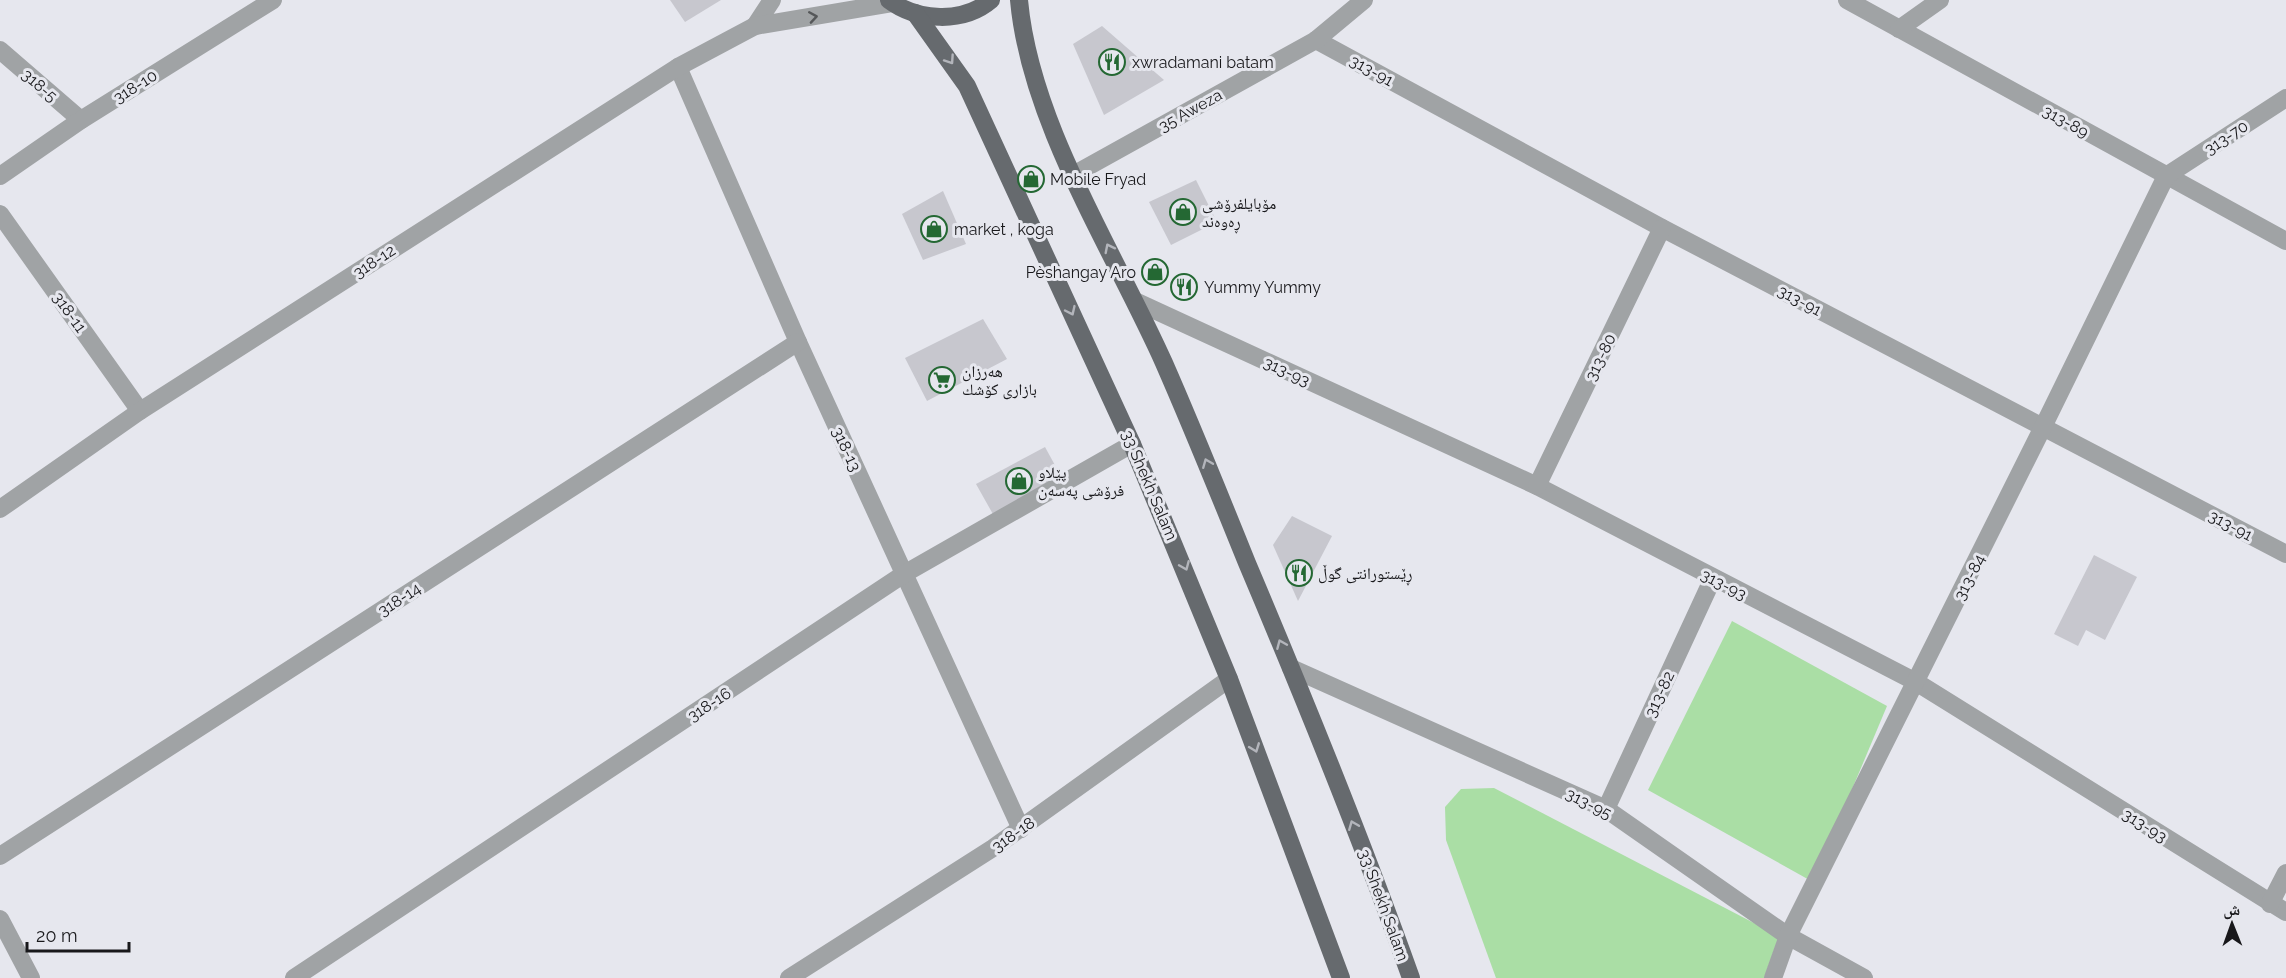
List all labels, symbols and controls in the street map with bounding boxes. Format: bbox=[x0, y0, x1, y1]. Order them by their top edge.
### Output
one-way arrow bbox=[808, 11, 818, 23]
restaurant icon: xwradamani batam bbox=[1097, 47, 1127, 77]
street label: 313-91 bbox=[1347, 51, 1397, 90]
place label: xwradamani batam bbox=[1132, 53, 1274, 72]
one-way arrow bbox=[943, 54, 954, 65]
street label: 318-5 bbox=[18, 65, 61, 106]
street label: 318-10 bbox=[110, 66, 161, 107]
street label: 35 Aweza bbox=[1155, 85, 1225, 136]
street label: 313-89 bbox=[2039, 101, 2092, 142]
street label: 313-70 bbox=[2201, 116, 2252, 159]
shop icon: Mobile Fryad bbox=[1016, 164, 1046, 194]
place label: Mobile Fryad bbox=[1050, 170, 1146, 189]
place label: مۆبایلفرۆشی ڕەوەند bbox=[1202, 194, 1276, 234]
shop icon: مۆبایلفرۆشی ڕەوەند bbox=[1168, 197, 1198, 227]
shop icon: market , koga bbox=[919, 214, 949, 244]
place label: market , koga bbox=[954, 220, 1054, 239]
street label: 318-12 bbox=[350, 241, 399, 282]
one-way arrow bbox=[1105, 243, 1117, 254]
shop icon: Pèshangay Aro bbox=[1140, 257, 1170, 287]
place label: Pèshangay Aro bbox=[1026, 263, 1136, 282]
restaurant icon: Yummy Yummy bbox=[1169, 272, 1199, 302]
place label: Yummy Yummy bbox=[1204, 278, 1321, 297]
street label: 313-91 bbox=[1775, 281, 1825, 320]
street label: 318-11 bbox=[49, 288, 90, 336]
one-way arrow bbox=[1064, 305, 1076, 316]
street label: 313-80 bbox=[1581, 331, 1620, 384]
street label: 313-93 bbox=[1261, 353, 1313, 390]
place label: هەرزان بازاری کۆشك bbox=[962, 362, 1037, 400]
supermarket icon: هەرزان بازاری کۆشك bbox=[927, 365, 957, 395]
street label: 318-13 bbox=[828, 424, 865, 474]
street label: 33 Shekh Salam bbox=[1118, 427, 1181, 543]
one-way arrow bbox=[1202, 459, 1214, 470]
place label: پێلاو فرۆشی پەسەن bbox=[1038, 463, 1124, 501]
shop icon: پێلاو فرۆشی پەسەن bbox=[1004, 466, 1034, 496]
street label: 313-91 bbox=[2206, 506, 2256, 545]
street label: 313-84 bbox=[1950, 551, 1989, 603]
restaurant icon: ڕێستورانتی گوڵ bbox=[1284, 558, 1314, 588]
one-way arrow bbox=[1177, 560, 1189, 571]
place label: ڕێستورانتی گوڵ bbox=[1318, 564, 1412, 586]
street label: 313-93 bbox=[1698, 565, 1750, 604]
street label: 318-14 bbox=[374, 578, 424, 620]
one-way arrow bbox=[1276, 639, 1288, 650]
street label: 313-82 bbox=[1641, 668, 1678, 720]
street label: 318-16 bbox=[684, 683, 735, 725]
one-way arrow bbox=[1247, 742, 1260, 753]
street label: 313-95 bbox=[1563, 784, 1615, 823]
street label: 313-93 bbox=[2119, 804, 2170, 846]
street label: 318-18 bbox=[988, 813, 1038, 856]
one-way arrow bbox=[1348, 820, 1361, 831]
street label: 33 Shekh Salam bbox=[1354, 847, 1413, 964]
north arrow bbox=[2202, 894, 2262, 954]
text: ش bbox=[2223, 900, 2240, 919]
scale bar bbox=[27, 915, 129, 953]
text: 20 m bbox=[36, 925, 78, 946]

